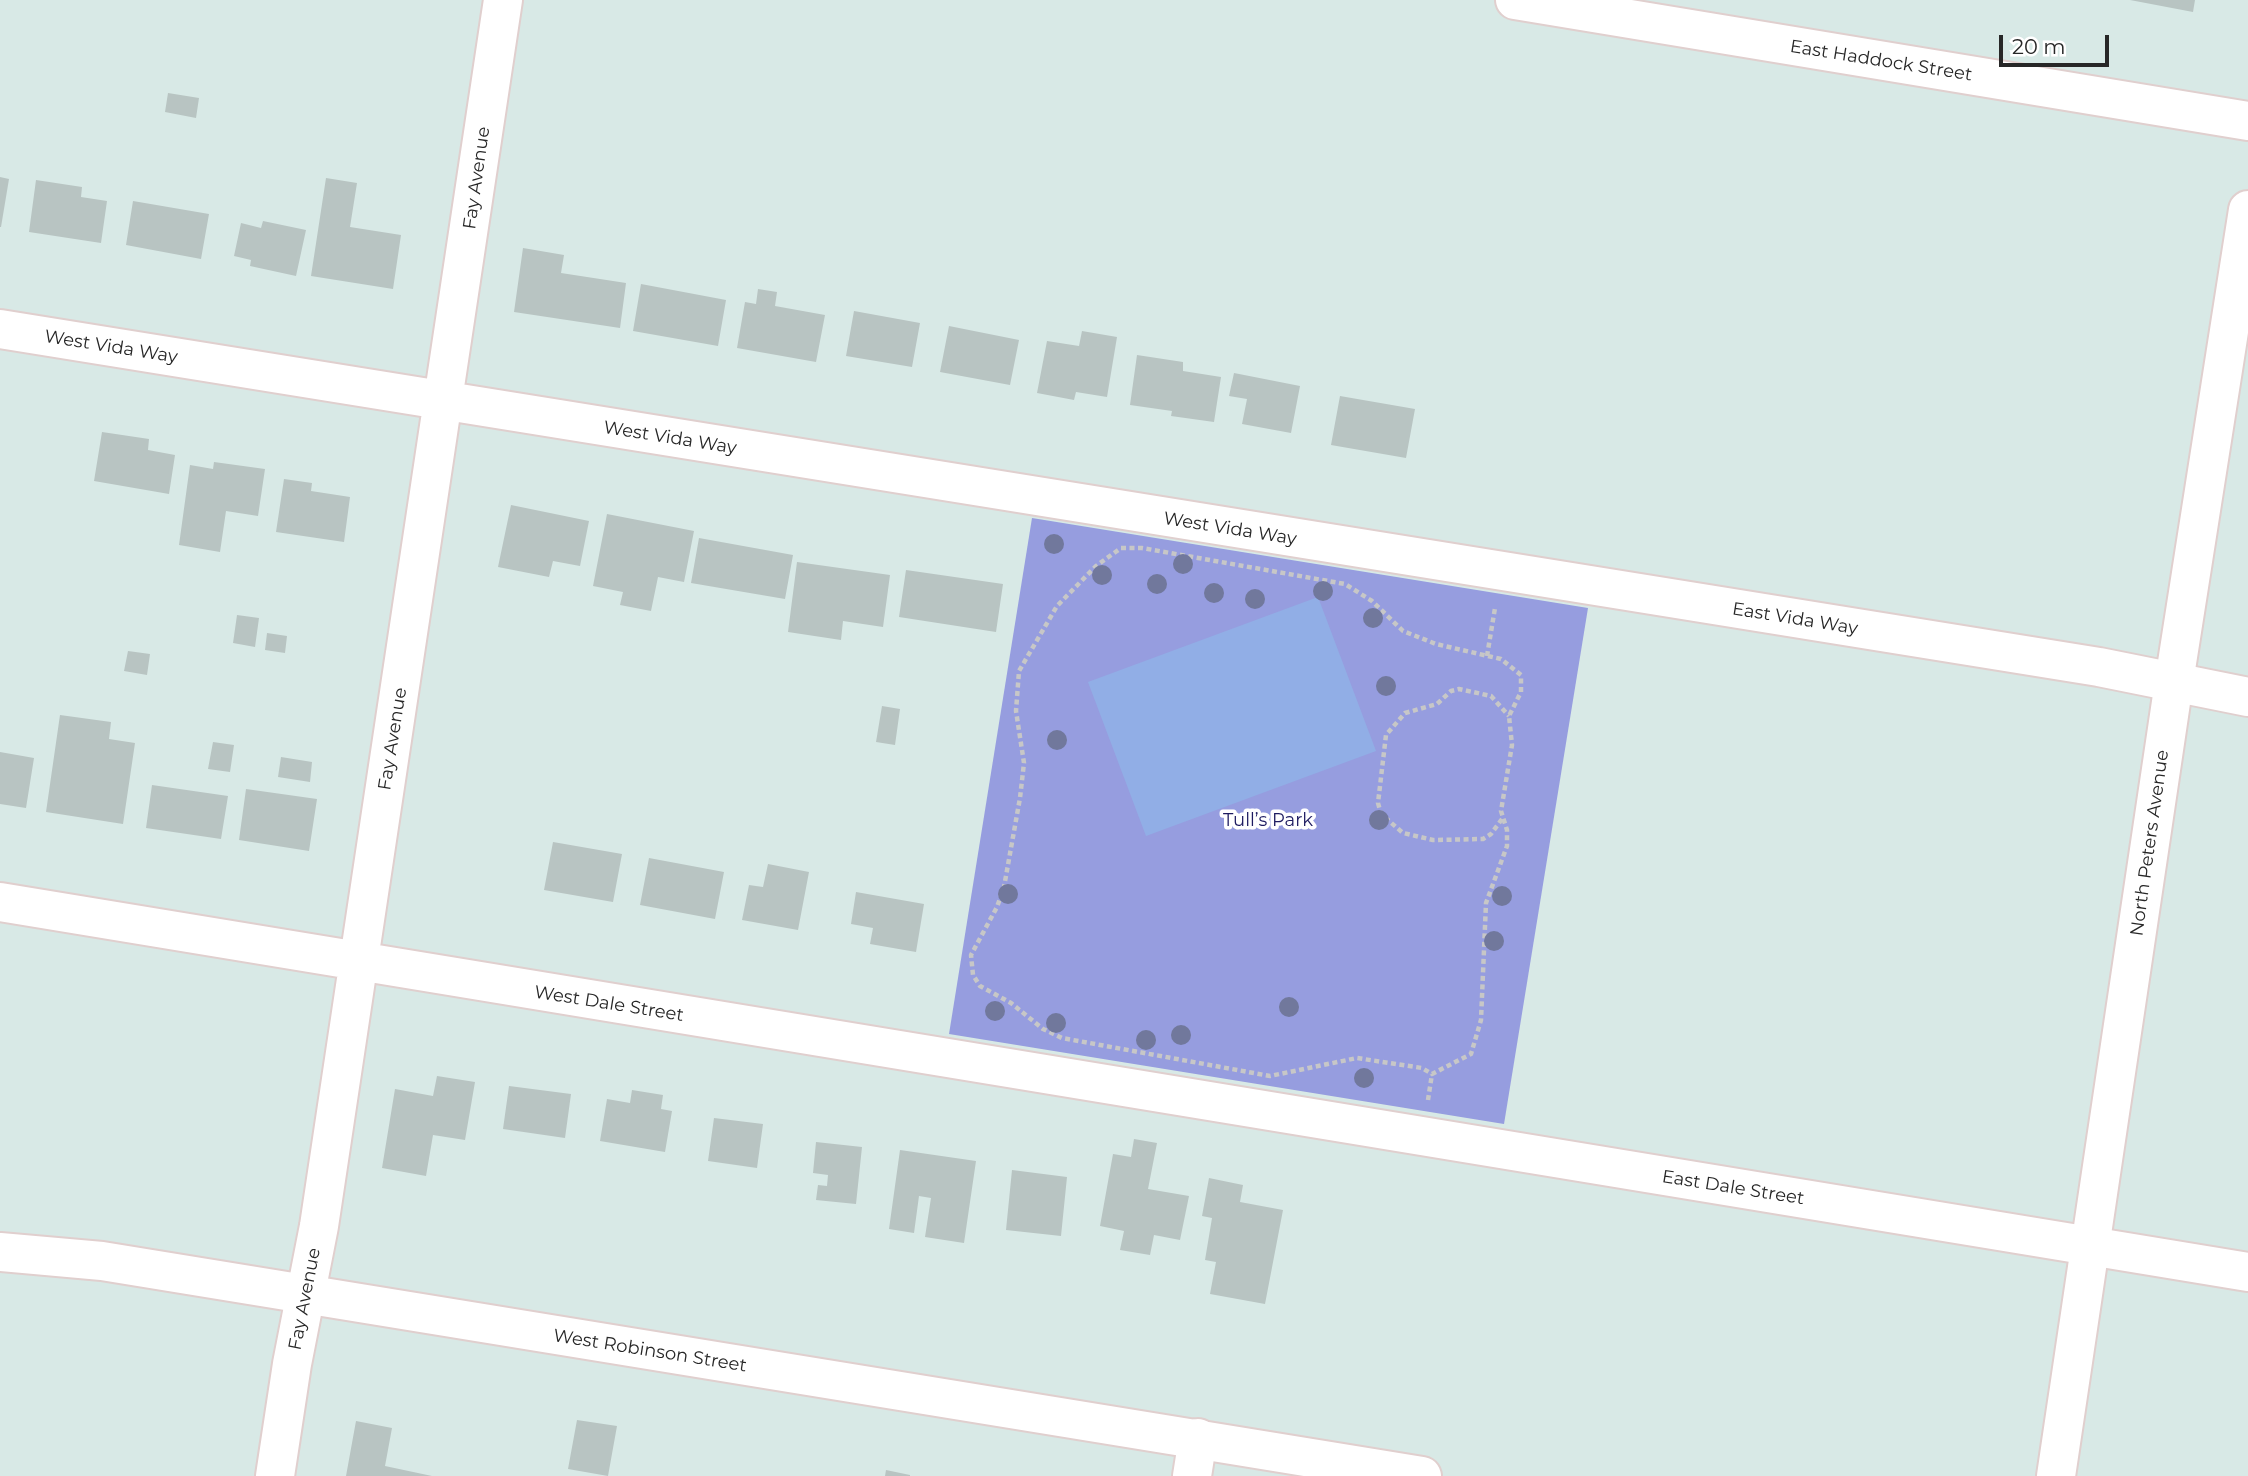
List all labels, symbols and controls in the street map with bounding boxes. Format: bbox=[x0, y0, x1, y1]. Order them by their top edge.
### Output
scale bar bbox=[2003, 21, 2113, 65]
text: 20 m bbox=[2012, 34, 2066, 59]
street label: East Haddock Street bbox=[1788, 36, 1974, 86]
street label: Fay Avenue bbox=[459, 125, 495, 231]
street label: West Vida Way bbox=[43, 326, 179, 368]
street label: West Vida Way bbox=[602, 417, 738, 459]
street label: West Vida Way bbox=[1162, 508, 1298, 550]
street label: East Vida Way bbox=[1731, 598, 1859, 640]
street label: Fay Avenue bbox=[374, 686, 412, 792]
street label: North Peters Avenue bbox=[2126, 749, 2174, 937]
park label: Tull’s Park bbox=[1223, 810, 1313, 832]
street label: West Dale Street bbox=[533, 982, 685, 1026]
street label: East Dale Street bbox=[1660, 1166, 1806, 1210]
street label: Fay Avenue bbox=[285, 1246, 325, 1352]
street label: West Robinson Street bbox=[552, 1325, 748, 1377]

